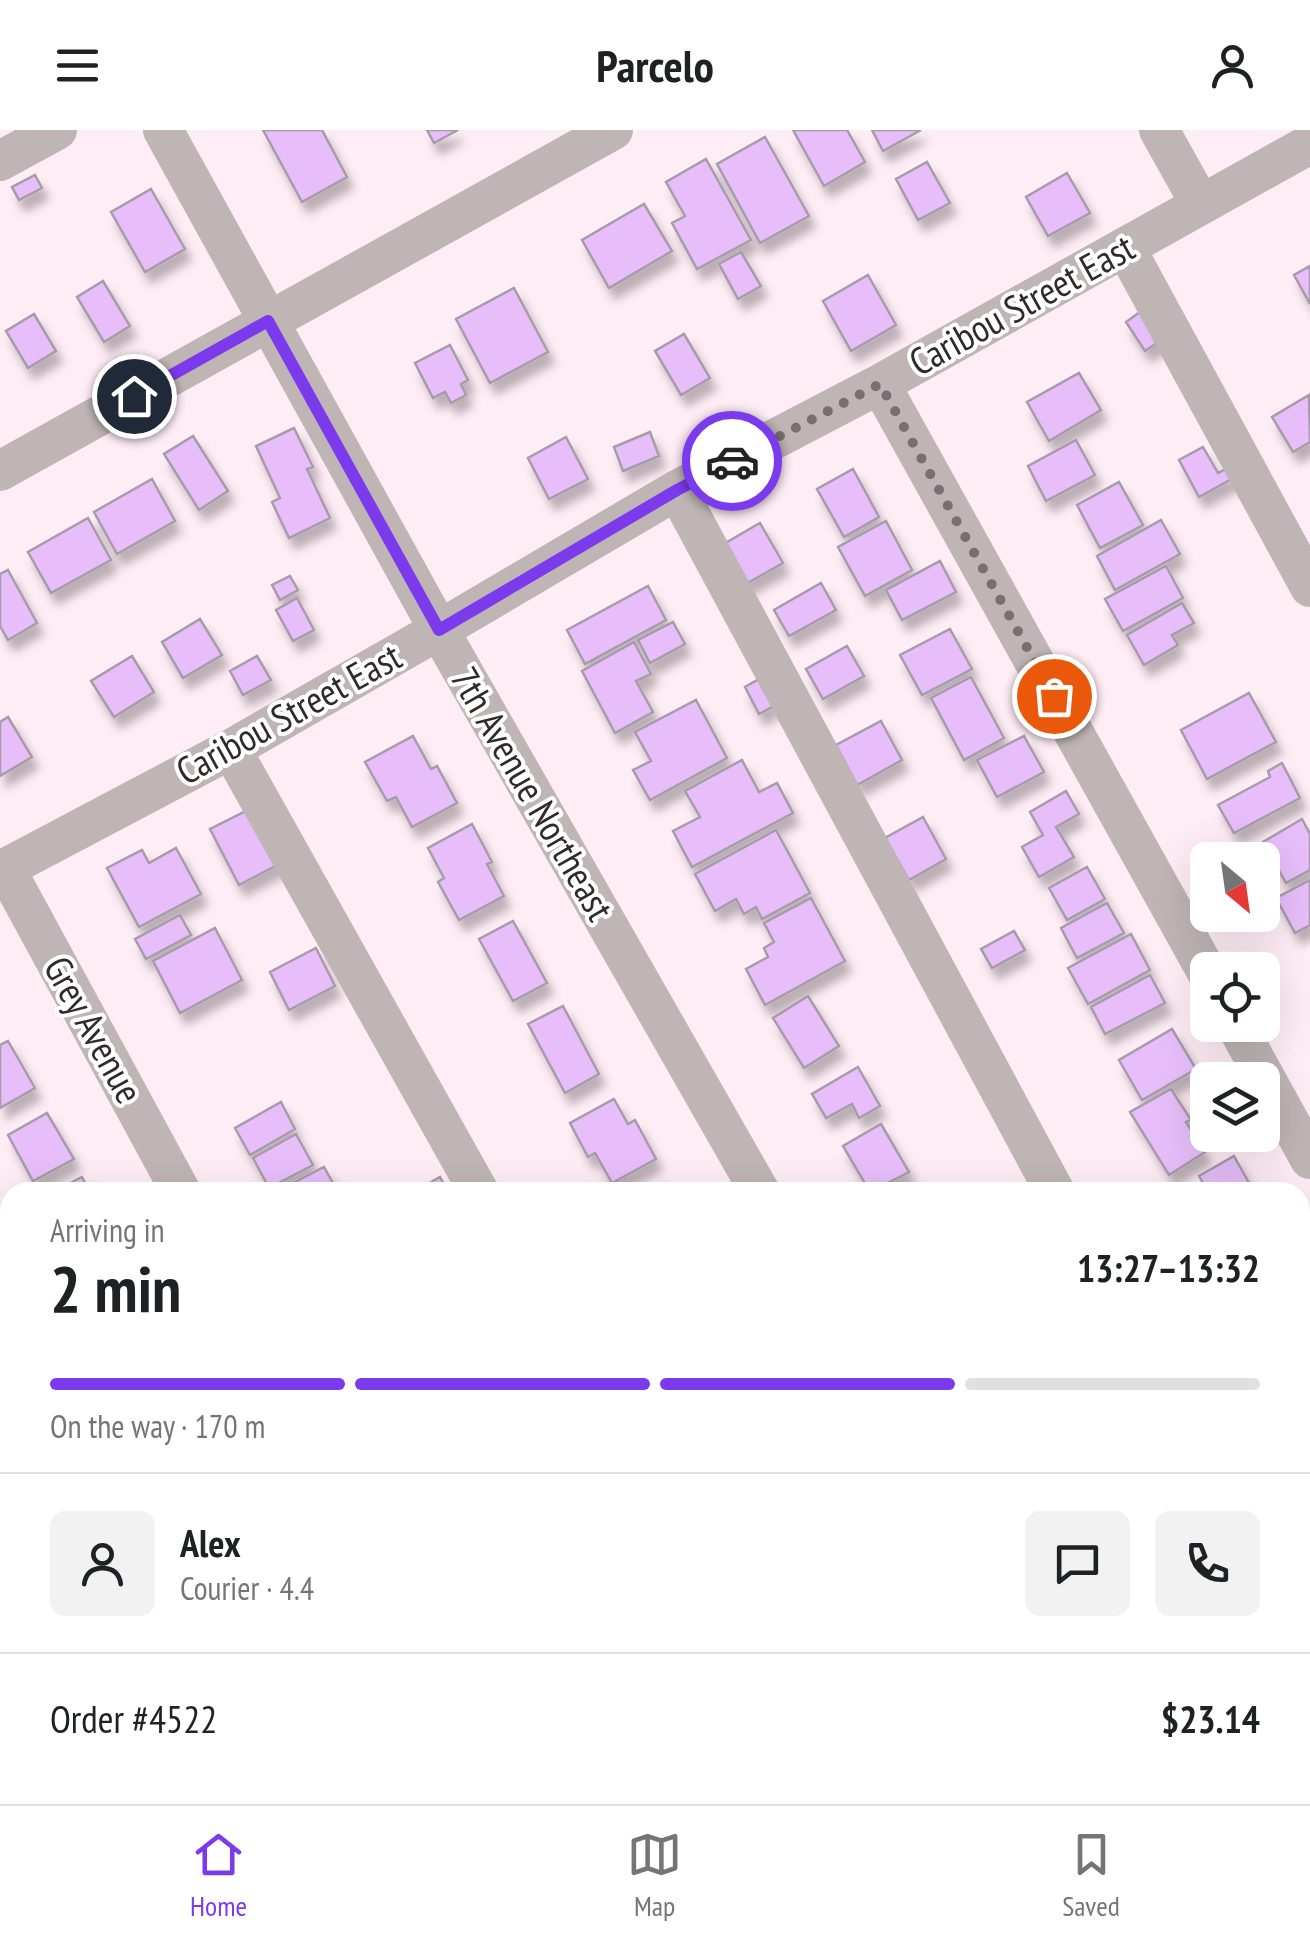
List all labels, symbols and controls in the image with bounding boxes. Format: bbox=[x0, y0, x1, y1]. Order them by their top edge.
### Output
text: Parcelo bbox=[596, 36, 714, 94]
icon: menu bbox=[50, 38, 105, 93]
icon: person bbox=[1205, 38, 1260, 93]
street label: Caribou Street East bbox=[900, 221, 1143, 386]
pin bbox=[92, 354, 177, 439]
icon: home bbox=[107, 369, 162, 424]
courier bbox=[682, 411, 782, 511]
icon: car bbox=[705, 434, 760, 489]
street label: Caribou Street East bbox=[167, 630, 410, 795]
pin bbox=[1012, 654, 1097, 739]
street label: 7th Avenue Northeast bbox=[441, 658, 626, 929]
icon: bag bbox=[1027, 669, 1082, 724]
north arrow bbox=[1190, 842, 1280, 932]
map controls bbox=[1190, 842, 1280, 1152]
street label: Grey Avenue bbox=[34, 947, 155, 1111]
button: locate bbox=[1190, 952, 1280, 1042]
button: layers bbox=[1190, 1062, 1280, 1152]
text: Arriving in bbox=[50, 1209, 165, 1251]
text: 13:27–13:32 bbox=[1077, 1243, 1260, 1292]
text: 2 min bbox=[50, 1246, 181, 1330]
text: On the way · 170 m bbox=[50, 1405, 265, 1447]
button: person bbox=[50, 1511, 155, 1616]
button: chat bbox=[1025, 1511, 1130, 1616]
button: phone bbox=[1155, 1511, 1260, 1616]
text: Alex bbox=[180, 1518, 241, 1567]
text: Courier · 4.4 bbox=[180, 1567, 314, 1609]
text: Order #4522 bbox=[50, 1694, 217, 1743]
text: $23.14 bbox=[1161, 1694, 1260, 1743]
tab: Home bbox=[190, 1827, 247, 1924]
tab: Map bbox=[627, 1827, 682, 1924]
tab: Saved bbox=[1062, 1827, 1120, 1924]

